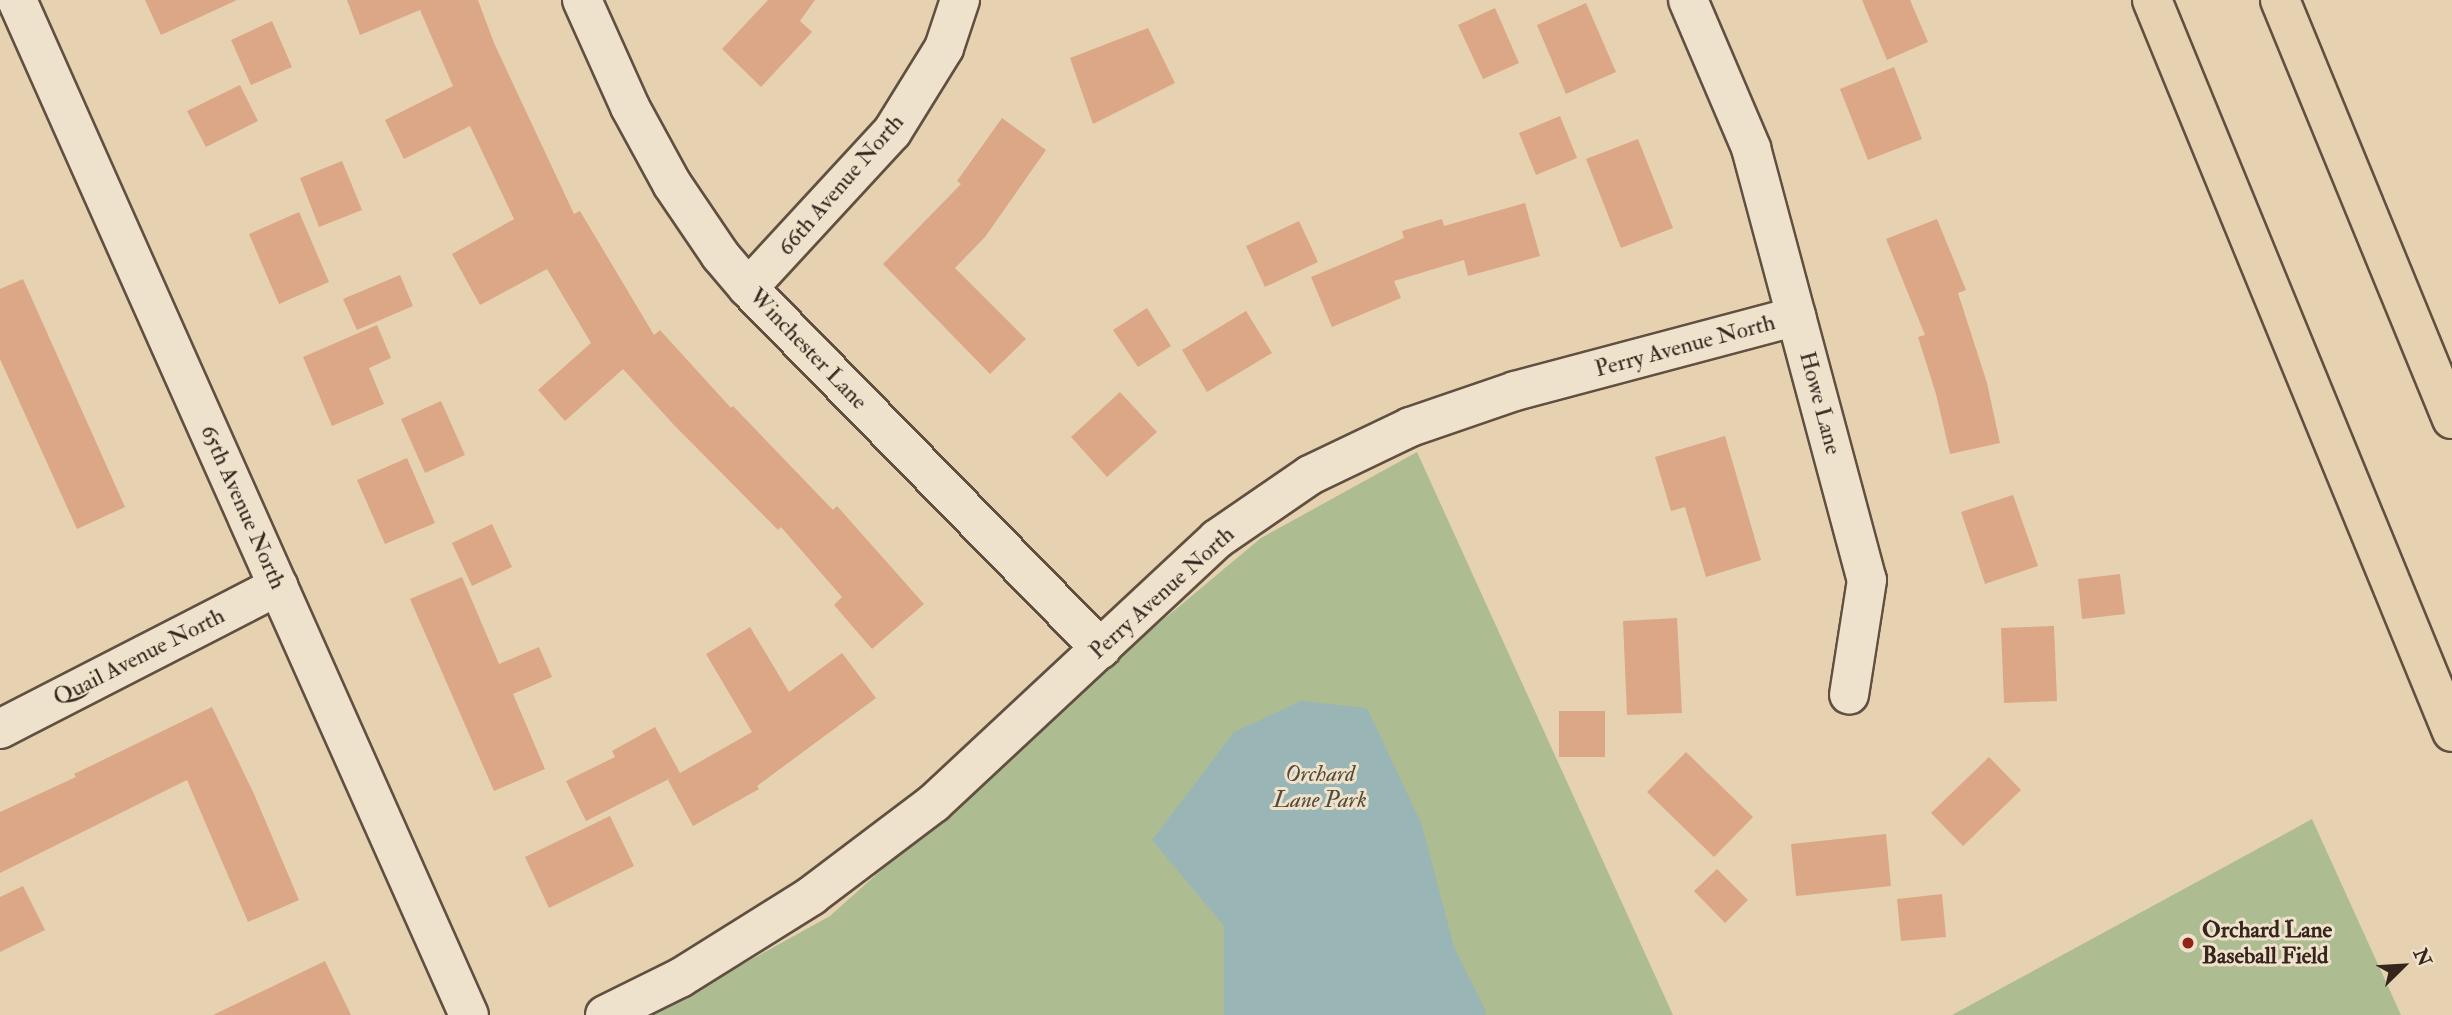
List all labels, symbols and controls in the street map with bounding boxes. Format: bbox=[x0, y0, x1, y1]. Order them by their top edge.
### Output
street label: 66th Avenue North bbox=[772, 109, 910, 261]
street label: Winchester Lane bbox=[743, 283, 873, 415]
street label: Perry Avenue North bbox=[1592, 309, 1778, 383]
street label: Howe Lane bbox=[1793, 348, 1847, 458]
street label: 65th Avenue North bbox=[194, 421, 292, 593]
street label: Perry Avenue North bbox=[1084, 521, 1240, 665]
street label: Quail Avenue North bbox=[49, 602, 229, 712]
park label: Orchard Lane Park bbox=[1273, 760, 1367, 814]
place label: Orchard Lane Baseball Field bbox=[2202, 916, 2332, 970]
north arrow bbox=[2368, 931, 2438, 1001]
marker: Orchard Lane Baseball Field bbox=[2180, 935, 2196, 951]
text: N bbox=[2408, 945, 2437, 970]

